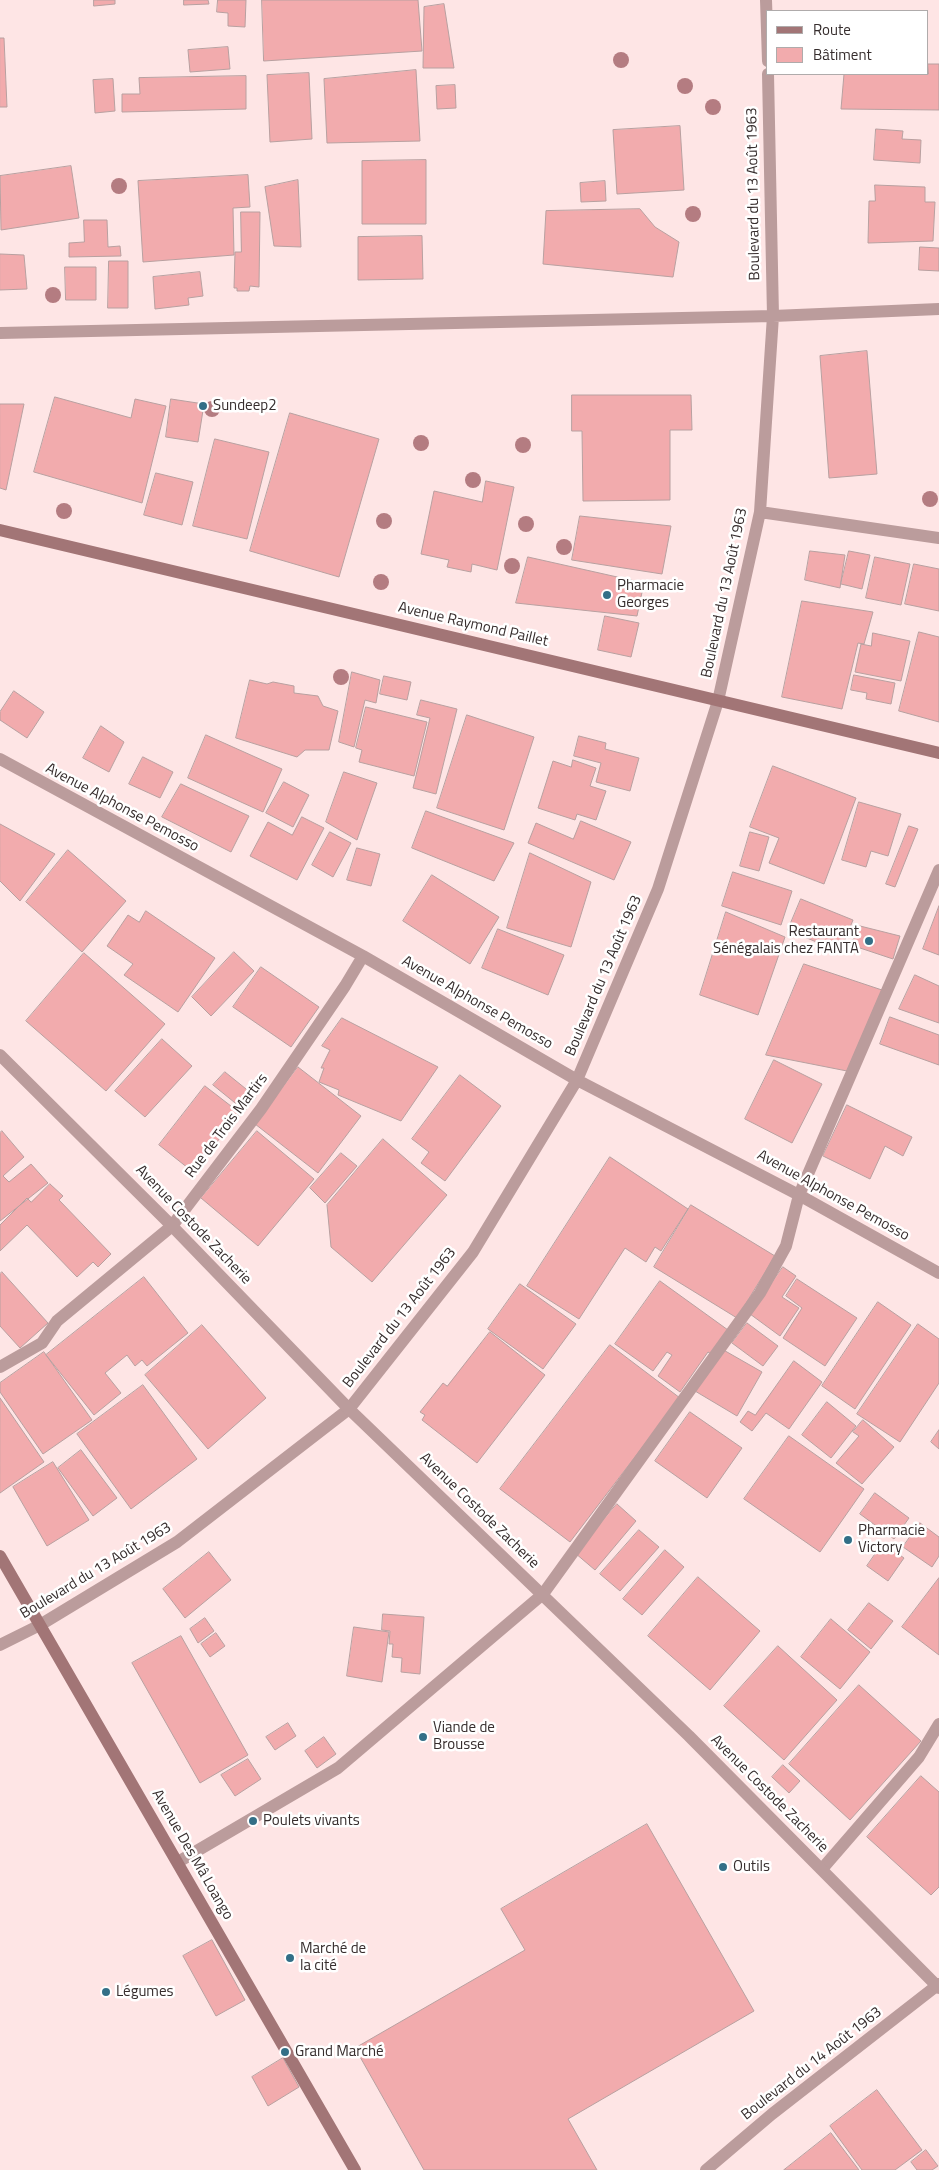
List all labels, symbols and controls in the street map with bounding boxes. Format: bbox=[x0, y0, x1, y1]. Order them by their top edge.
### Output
legend bbox=[766, 10, 929, 75]
text: Route bbox=[813, 18, 851, 41]
text: Bâtiment bbox=[813, 43, 872, 66]
street label: Boulevard du 13 Août 1963 bbox=[743, 107, 765, 281]
place label: Sundeep2 bbox=[213, 397, 277, 415]
marker: Sundeep2 bbox=[197, 400, 209, 412]
street label: Boulevard du 13 Août 1963 bbox=[698, 506, 752, 680]
place label: Pharmacie Georges bbox=[617, 577, 684, 612]
marker: Pharmacie Georges bbox=[601, 589, 613, 601]
street label: Avenue Raymond Paillet bbox=[396, 599, 550, 651]
street label: Avenue Alphonse Pemosso bbox=[42, 760, 202, 856]
street label: Boulevard du 13 Août 1963 bbox=[562, 893, 646, 1059]
place label: Restaurant Sénégalais chez FANTA bbox=[713, 923, 859, 958]
marker: Restaurant Sénégalais chez FANTA bbox=[863, 935, 875, 947]
street label: Avenue Alphonse Pemosso bbox=[398, 952, 556, 1054]
street label: Rue de Trois Martirs bbox=[182, 1070, 272, 1182]
street label: Avenue Alphonse Pemosso bbox=[754, 1147, 912, 1245]
street label: Avenue Costode Zacherie bbox=[131, 1162, 255, 1288]
street label: Boulevard du 13 Août 1963 bbox=[340, 1244, 460, 1392]
street label: Avenue Costode Zacherie bbox=[416, 1449, 542, 1573]
street label: Boulevard du 13 Août 1963 bbox=[17, 1519, 175, 1623]
place label: Pharmacie Victory bbox=[858, 1522, 925, 1557]
marker: Pharmacie Victory bbox=[842, 1534, 854, 1546]
place label: Viande de Brousse bbox=[433, 1719, 495, 1754]
marker: Viande de Brousse bbox=[417, 1731, 429, 1743]
street label: Avenue Costode Zacherie bbox=[706, 1731, 832, 1857]
street label: Avenue Des Mâ Loango bbox=[147, 1787, 237, 1923]
place label: Poulets vivants bbox=[263, 1812, 360, 1830]
marker: Poulets vivants bbox=[247, 1815, 259, 1827]
place label: Outils bbox=[733, 1858, 770, 1876]
marker: Outils bbox=[717, 1861, 729, 1873]
place label: Marché de la cité bbox=[300, 1940, 366, 1975]
marker: Marché de la cité bbox=[284, 1952, 296, 1964]
place label: Légumes bbox=[116, 1983, 173, 2001]
marker: Légumes bbox=[100, 1986, 112, 1998]
street label: Boulevard du 14 Août 1963 bbox=[738, 2004, 886, 2124]
place label: Grand Marché bbox=[295, 2043, 384, 2061]
marker: Grand Marché bbox=[279, 2046, 291, 2058]

